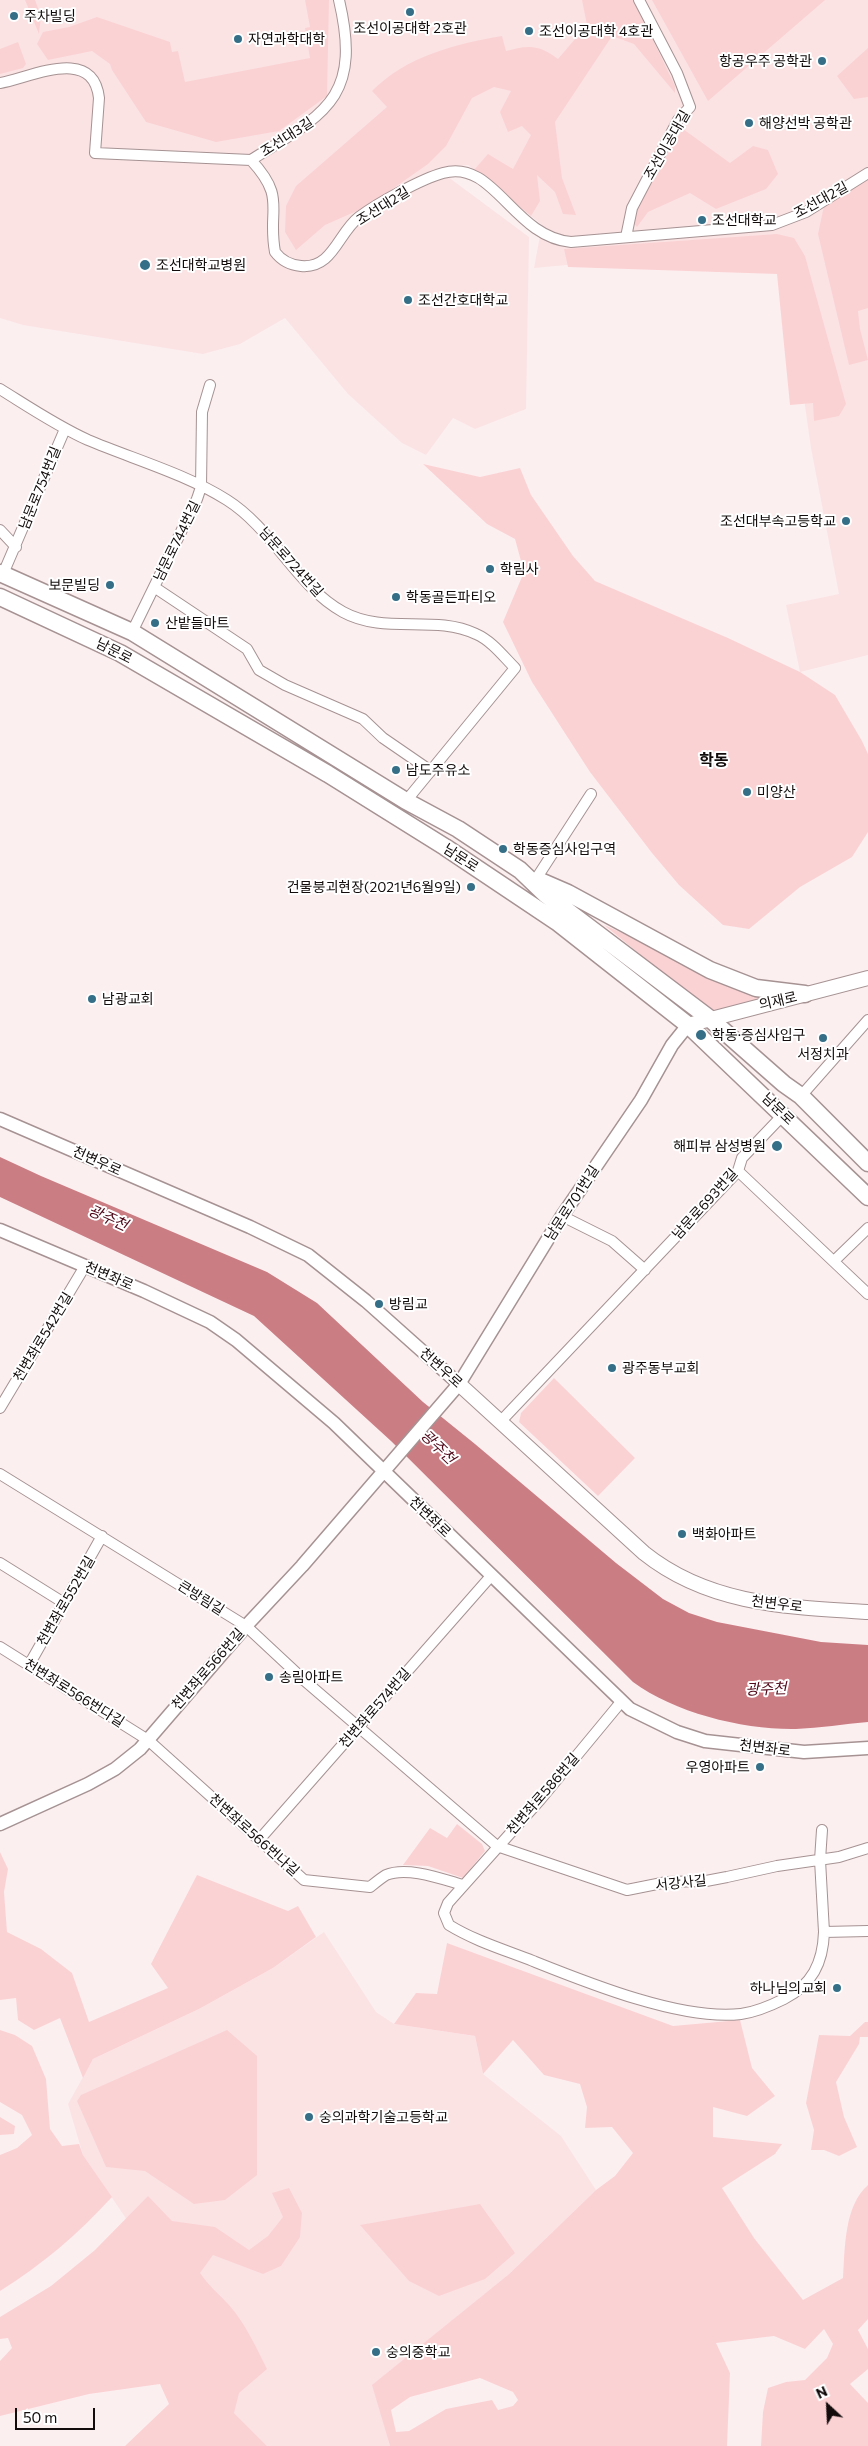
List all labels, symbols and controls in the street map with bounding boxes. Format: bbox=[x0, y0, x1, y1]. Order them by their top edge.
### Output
marker: 조선이공대학 2호관 bbox=[404, 6, 416, 18]
place label: 주차빌딩 bbox=[24, 8, 76, 24]
marker: 주차빌딩 bbox=[8, 10, 20, 22]
place label: 조선이공대학 2호관 bbox=[353, 20, 467, 36]
place label: 조선이공대학 4호관 bbox=[539, 23, 653, 39]
marker: 조선이공대학 4호관 bbox=[523, 25, 535, 37]
place label: 자연과학대학 bbox=[248, 31, 325, 47]
marker: 자연과학대학 bbox=[232, 33, 244, 45]
place label: 항공우주 공학관 bbox=[719, 53, 812, 69]
marker: 항공우주 공학관 bbox=[816, 55, 828, 67]
street label: 조선이공대길 bbox=[640, 107, 694, 183]
street label: 조선대3길 bbox=[257, 114, 317, 160]
place label: 해양선박 공학관 bbox=[759, 115, 852, 131]
marker: 해양선박 공학관 bbox=[743, 117, 755, 129]
street label: 조선대2길 bbox=[791, 178, 851, 222]
street label: 조선대2길 bbox=[353, 183, 413, 229]
place label: 조선대학교 bbox=[712, 212, 776, 228]
marker: 조선대학교 bbox=[696, 214, 708, 226]
place label: 조선대학교병원 bbox=[156, 257, 246, 273]
marker: 조선대학교병원 bbox=[138, 258, 152, 272]
place label: 조선간호대학교 bbox=[418, 292, 508, 308]
marker: 조선간호대학교 bbox=[402, 294, 414, 306]
street label: 남문로754번길 bbox=[16, 444, 64, 532]
street label: 남문로744번길 bbox=[150, 498, 204, 584]
place label: 조선대부속고등학교 bbox=[720, 513, 836, 529]
marker: 조선대부속고등학교 bbox=[840, 515, 852, 527]
street label: 남문로724번길 bbox=[255, 524, 327, 600]
place label: 학림사 bbox=[500, 561, 539, 577]
marker: 학림사 bbox=[484, 563, 496, 575]
place label: 보문빌딩 bbox=[48, 577, 100, 593]
marker: 보문빌딩 bbox=[104, 579, 116, 591]
place label: 학동골든파티오 bbox=[406, 589, 496, 605]
marker: 학동골든파티오 bbox=[390, 591, 402, 603]
place label: 산밭들마트 bbox=[165, 615, 229, 631]
marker: 산밭들마트 bbox=[149, 617, 161, 629]
street label: 남문로 bbox=[93, 635, 135, 667]
district label: 학동 bbox=[699, 751, 729, 771]
place label: 남도주유소 bbox=[406, 762, 470, 778]
marker: 남도주유소 bbox=[390, 764, 402, 776]
place label: 미양산 bbox=[757, 784, 796, 800]
marker: 미양산 bbox=[741, 786, 753, 798]
street label: 남문로 bbox=[440, 840, 482, 876]
place label: 학동증심사입구역 bbox=[513, 841, 616, 857]
marker: 학동증심사입구역 bbox=[497, 843, 509, 855]
place label: 건물붕괴현장(2021년6월9일) bbox=[287, 879, 461, 895]
marker: 건물붕괴현장(2021년6월9일) bbox=[465, 881, 477, 893]
street label: 의재로 bbox=[757, 988, 799, 1014]
place label: 남광교회 bbox=[102, 991, 154, 1007]
marker: 남광교회 bbox=[86, 993, 98, 1005]
place label: 학동·증심사입구 bbox=[712, 1027, 805, 1043]
marker: 학동·증심사입구 bbox=[694, 1028, 708, 1042]
marker: 서정치과 bbox=[817, 1032, 829, 1044]
place label: 서정치과 bbox=[797, 1046, 849, 1062]
street label: 남문로 bbox=[758, 1090, 798, 1128]
place label: 해피뷰 삼성병원 bbox=[673, 1138, 766, 1154]
marker: 해피뷰 삼성병원 bbox=[770, 1139, 784, 1153]
street label: 천변우로 bbox=[70, 1143, 124, 1179]
street label: 남문로701번길 bbox=[541, 1162, 603, 1244]
street label: 남문로693번길 bbox=[669, 1165, 741, 1243]
water label: 광주천 bbox=[85, 1201, 131, 1235]
street label: 천변좌로 bbox=[82, 1258, 136, 1294]
street label: 천변좌로542번길 bbox=[10, 1289, 76, 1385]
place label: 방림교 bbox=[389, 1296, 428, 1312]
marker: 방림교 bbox=[373, 1298, 385, 1310]
street label: 천변우로 bbox=[416, 1345, 466, 1391]
place label: 광주동부교회 bbox=[622, 1360, 699, 1376]
marker: 광주동부교회 bbox=[606, 1362, 618, 1374]
water label: 광주천 bbox=[417, 1426, 459, 1468]
street label: 천변좌로 bbox=[406, 1493, 454, 1541]
place label: 백화아파트 bbox=[692, 1526, 756, 1542]
marker: 백화아파트 bbox=[676, 1528, 688, 1540]
street label: 천변좌로552번길 bbox=[33, 1553, 99, 1649]
street label: 큰방림길 bbox=[175, 1577, 227, 1619]
street label: 천변우로 bbox=[750, 1593, 804, 1615]
street label: 천변좌로566번길 bbox=[168, 1625, 248, 1713]
street label: 천변좌로566번다길 bbox=[21, 1655, 127, 1731]
street label: 천변좌로574번길 bbox=[336, 1665, 414, 1751]
place label: 송림아파트 bbox=[279, 1669, 343, 1685]
marker: 송림아파트 bbox=[263, 1671, 275, 1683]
water label: 광주천 bbox=[745, 1679, 787, 1699]
street label: 천변좌로 bbox=[738, 1737, 792, 1759]
street label: 천변좌로586번길 bbox=[503, 1750, 583, 1838]
place label: 우영아파트 bbox=[686, 1759, 750, 1775]
marker: 우영아파트 bbox=[754, 1761, 766, 1773]
street label: 천변좌로566번나길 bbox=[206, 1790, 302, 1880]
street label: 서강사길 bbox=[655, 1872, 707, 1894]
place label: 하나님의교회 bbox=[750, 1980, 827, 1996]
marker: 하나님의교회 bbox=[831, 1982, 843, 1994]
place label: 숭의과학기술고등학교 bbox=[319, 2109, 448, 2125]
marker: 숭의과학기술고등학교 bbox=[303, 2111, 315, 2123]
place label: 숭의중학교 bbox=[386, 2344, 450, 2360]
marker: 숭의중학교 bbox=[370, 2346, 382, 2358]
north arrow bbox=[803, 2381, 853, 2431]
text: N bbox=[813, 2382, 830, 2402]
scale bar bbox=[18, 2398, 98, 2430]
text: 50 m bbox=[23, 2408, 57, 2426]

